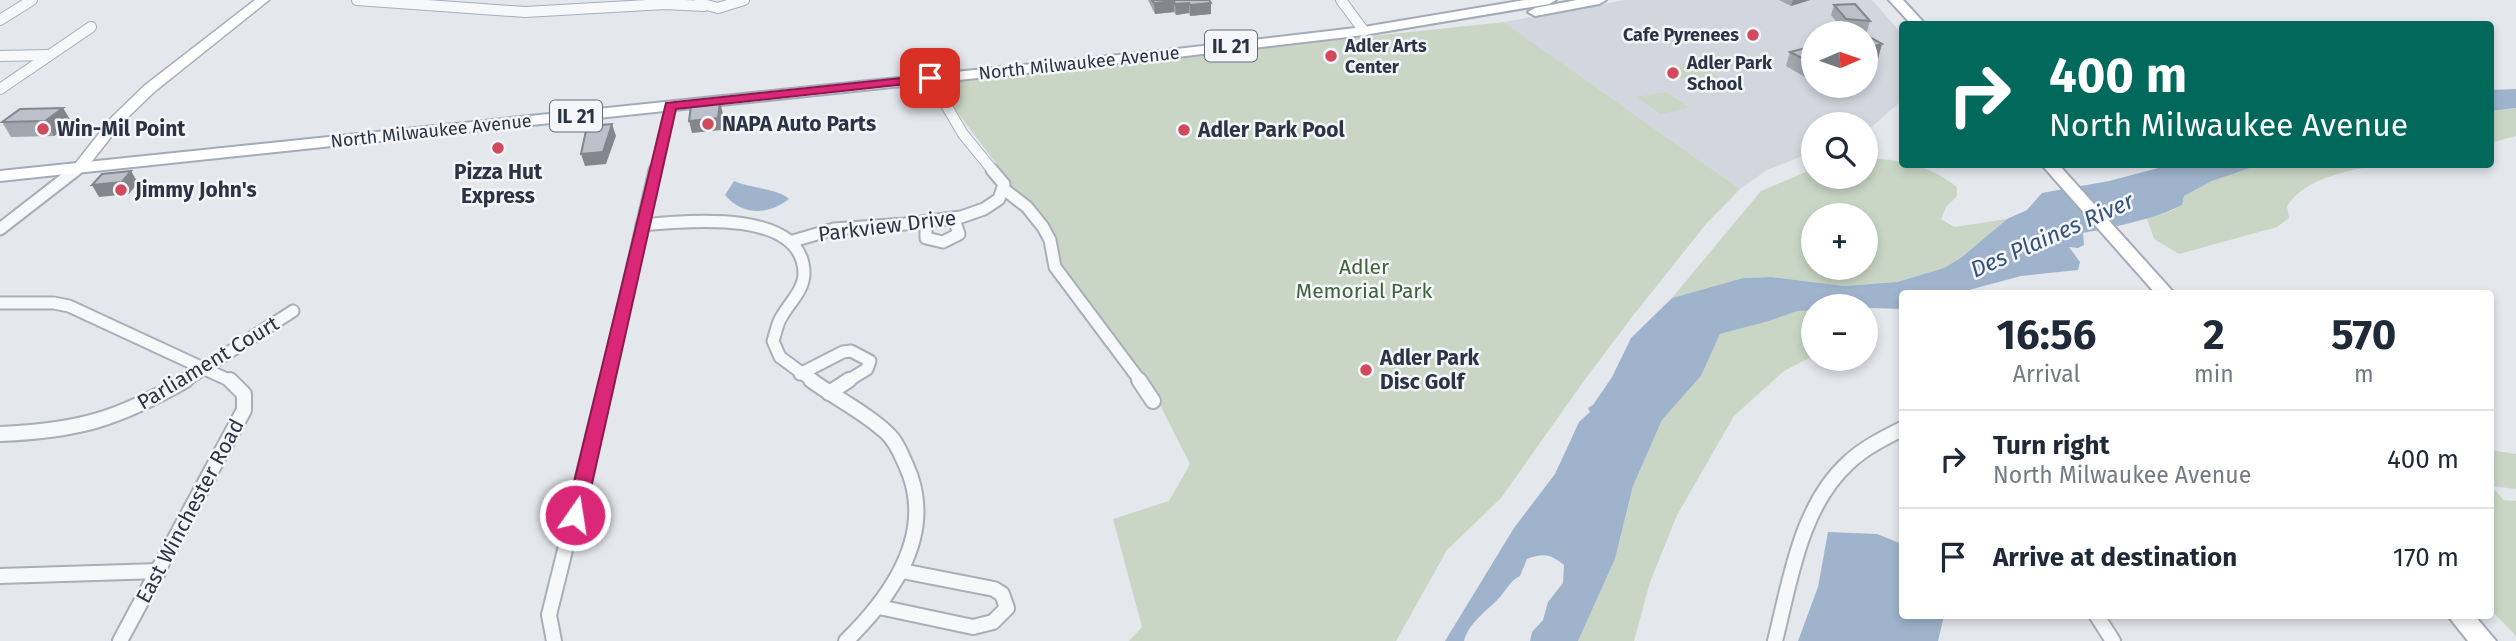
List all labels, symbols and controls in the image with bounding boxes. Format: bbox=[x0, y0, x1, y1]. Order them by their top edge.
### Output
north arrow bbox=[1801, 21, 1878, 98]
map controls bbox=[1801, 21, 1878, 371]
place label: Cafe Pyrenees bbox=[1623, 24, 1739, 46]
marker: Cafe Pyrenees bbox=[1745, 27, 1761, 43]
road number: IL 21 bbox=[1205, 30, 1257, 61]
place label: Adler Arts Center bbox=[1344, 35, 1427, 78]
street label: North Milwaukee Avenue bbox=[977, 41, 1181, 85]
text: 400 m bbox=[2049, 46, 2187, 105]
pin bbox=[900, 48, 960, 108]
marker: Adler Arts Center bbox=[1323, 48, 1339, 64]
icon: right bbox=[1934, 49, 2025, 140]
place label: Adler Park School bbox=[1686, 52, 1773, 95]
icon: arrive bbox=[911, 59, 949, 97]
marker: Adler Park School bbox=[1665, 65, 1681, 81]
road number: IL 21 bbox=[550, 100, 602, 132]
text: North Milwaukee Avenue bbox=[2049, 106, 2408, 144]
street label: North Milwaukee Avenue bbox=[329, 109, 533, 153]
place label: NAPA Auto Parts bbox=[722, 111, 876, 137]
button: search bbox=[1801, 112, 1878, 189]
place label: Win-Mil Point bbox=[57, 116, 186, 142]
marker: NAPA Auto Parts bbox=[700, 116, 716, 132]
place label: Adler Park Pool bbox=[1197, 117, 1346, 143]
marker: Win-Mil Point bbox=[35, 121, 51, 137]
marker: Adler Park Pool bbox=[1176, 122, 1192, 138]
marker: Pizza Hut Express bbox=[490, 140, 506, 156]
place label: Pizza Hut Express bbox=[454, 159, 543, 209]
place label: Jimmy John's bbox=[134, 177, 257, 203]
marker: Jimmy John's bbox=[113, 182, 129, 198]
water label: Des Plaines River bbox=[1966, 186, 2139, 284]
button: + bbox=[1801, 203, 1878, 280]
street label: Parkview Drive bbox=[816, 205, 958, 247]
park label: Adler Memorial Park bbox=[1296, 254, 1432, 304]
button: − bbox=[1801, 294, 1878, 371]
street label: Parliament Court bbox=[133, 310, 284, 415]
text: 16:56 bbox=[1997, 310, 2096, 360]
text: 2 bbox=[2203, 310, 2225, 360]
text: 570 bbox=[2331, 310, 2396, 360]
place label: Adler Park Disc Golf bbox=[1379, 345, 1480, 395]
text: Arrival bbox=[2013, 360, 2080, 388]
text: min bbox=[2194, 360, 2234, 388]
text: m bbox=[2354, 360, 2374, 388]
marker: Adler Park Disc Golf bbox=[1358, 362, 1374, 378]
street label: East Winchester Road bbox=[130, 414, 250, 608]
text: Turn right bbox=[1993, 430, 2110, 461]
icon: right bbox=[1934, 440, 1972, 478]
text: 400 m bbox=[2387, 444, 2459, 475]
text: North Milwaukee Avenue bbox=[1993, 461, 2251, 489]
position arrow bbox=[538, 478, 612, 552]
icon: arrive bbox=[1934, 538, 1972, 576]
text: Arrive at destination bbox=[1993, 542, 2237, 573]
text: 170 m bbox=[2393, 542, 2459, 573]

